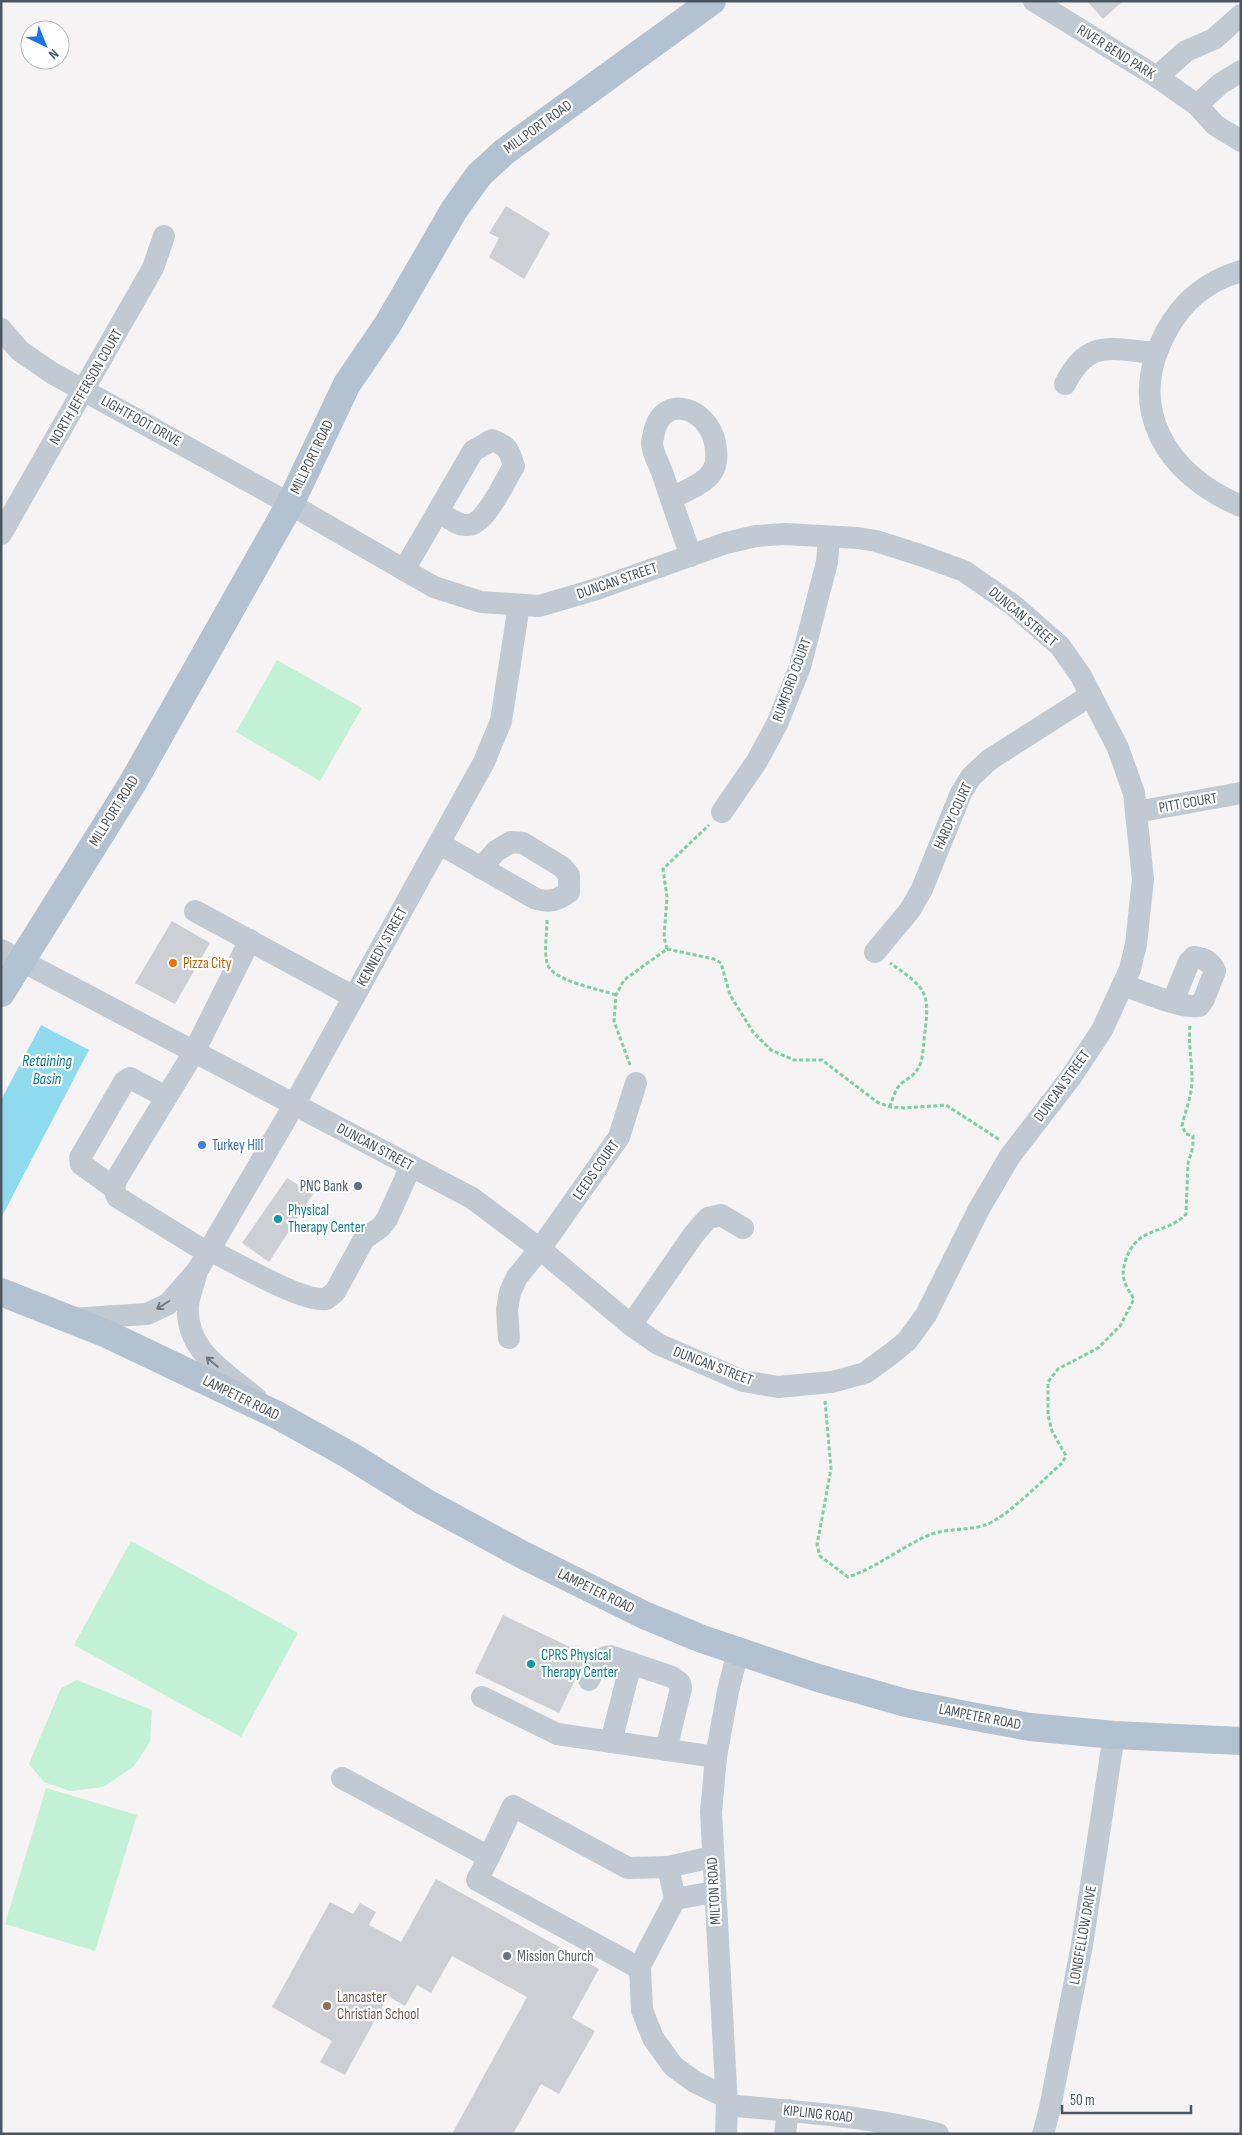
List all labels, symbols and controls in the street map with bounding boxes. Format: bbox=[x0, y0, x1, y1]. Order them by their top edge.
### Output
north arrow bbox=[20, 20, 70, 70]
street label: RIVER BEND PARK bbox=[1073, 20, 1159, 84]
text: N bbox=[45, 45, 62, 63]
street label: MILLPORT ROAD bbox=[500, 96, 576, 158]
street label: NORTH JEFFERSON COURT bbox=[45, 326, 127, 448]
street label: LIGHTFOOT DRIVE bbox=[98, 391, 184, 451]
street label: MILLPORT ROAD bbox=[286, 417, 338, 497]
street label: DUNCAN STREET bbox=[574, 558, 660, 604]
street label: DUNCAN STREET bbox=[985, 583, 1061, 651]
street label: RUMFORD COURT bbox=[768, 636, 816, 724]
street label: MILLPORT ROAD bbox=[85, 772, 143, 850]
street label: HARDY COURT bbox=[929, 780, 977, 852]
street label: PITT COURT bbox=[1157, 789, 1219, 817]
street label: KENNEDY STREET bbox=[352, 904, 412, 990]
place label: Pizza City bbox=[183, 954, 232, 973]
marker: Pizza City bbox=[167, 957, 179, 969]
street label: DUNCAN STREET bbox=[1030, 1046, 1094, 1126]
water label: Retaining Basin bbox=[22, 1052, 73, 1089]
street label: DUNCAN STREET bbox=[333, 1119, 417, 1175]
place label: Turkey Hill bbox=[212, 1136, 263, 1155]
street label: LEEDS COURT bbox=[568, 1136, 624, 1204]
marker: Turkey Hill bbox=[196, 1139, 208, 1151]
place label: PNC Bank bbox=[300, 1177, 348, 1196]
marker: PNC Bank bbox=[352, 1180, 364, 1192]
place label: Physical Therapy Center bbox=[288, 1201, 366, 1237]
marker: Physical Therapy Center bbox=[272, 1213, 284, 1225]
one-way arrow bbox=[157, 1301, 171, 1311]
street label: DUNCAN STREET bbox=[670, 1342, 756, 1390]
one-way arrow bbox=[206, 1356, 219, 1367]
street label: LAMPETER ROAD bbox=[200, 1371, 282, 1425]
street label: LAMPETER ROAD bbox=[555, 1564, 637, 1618]
place label: CPRS Physical Therapy Center bbox=[541, 1646, 619, 1682]
marker: CPRS Physical Therapy Center bbox=[525, 1658, 537, 1670]
street label: LAMPETER ROAD bbox=[937, 1700, 1023, 1734]
street label: MILTON ROAD bbox=[703, 1857, 725, 1925]
street label: LONGFELLOW DRIVE bbox=[1065, 1884, 1101, 1986]
place label: Mission Church bbox=[517, 1947, 594, 1966]
marker: Mission Church bbox=[501, 1950, 513, 1962]
place label: Lancaster Christian School bbox=[337, 1988, 419, 2024]
marker: Lancaster Christian School bbox=[321, 2000, 333, 2012]
scale bar bbox=[1062, 2082, 1191, 2114]
text: 50 m bbox=[1070, 2091, 1095, 2110]
street label: KIPLING ROAD bbox=[782, 2101, 854, 2127]

